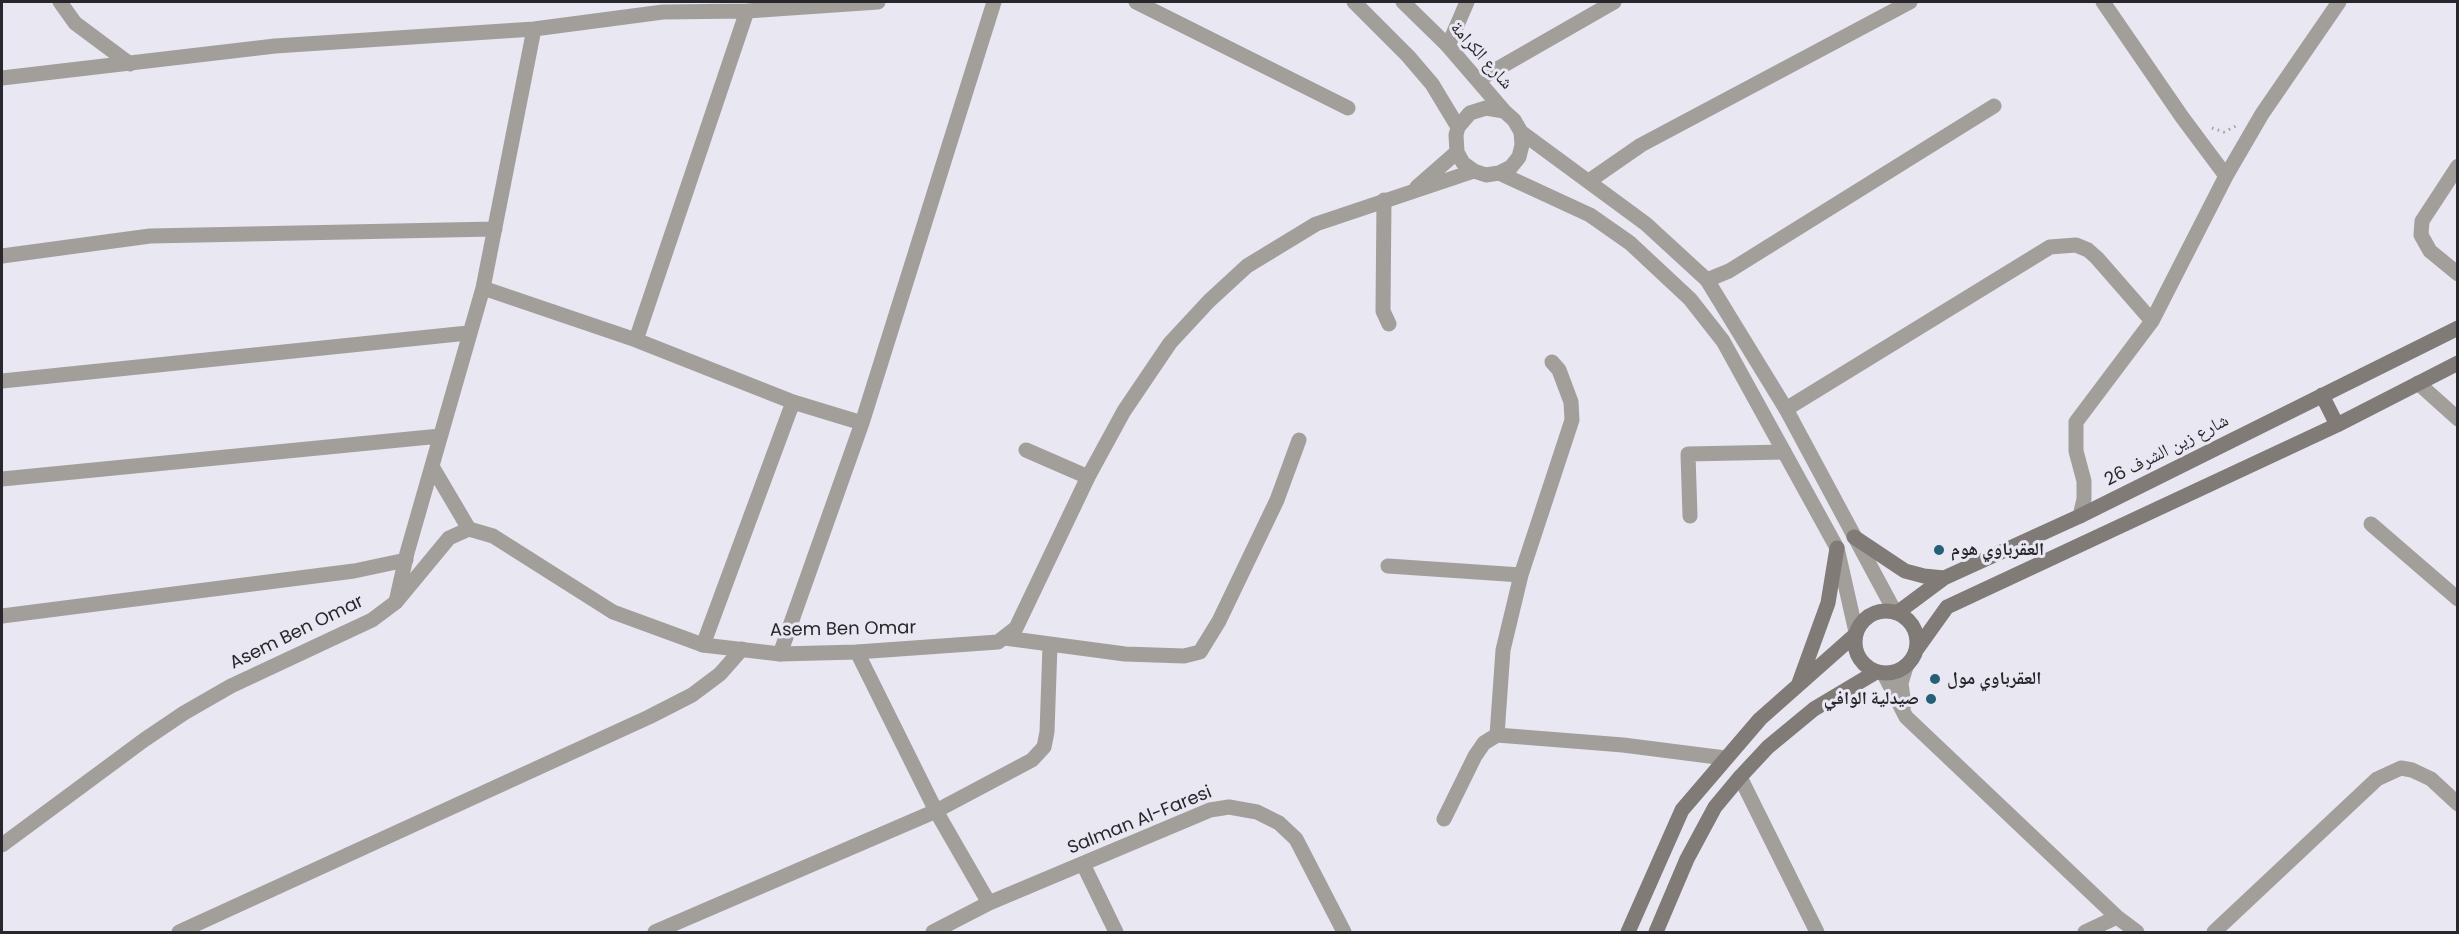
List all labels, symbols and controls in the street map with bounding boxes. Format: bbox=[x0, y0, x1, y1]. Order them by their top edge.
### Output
street label: شارع الكرامة bbox=[1445, 18, 1517, 94]
street label: شارع زين الشرف 26 bbox=[2101, 410, 2233, 492]
place label: العقرباوي هوم bbox=[1951, 539, 2044, 561]
marker: العقرباوي هوم bbox=[1932, 543, 1946, 557]
street label: Asem Ben Omar bbox=[227, 591, 367, 675]
street label: Asem Ben Omar bbox=[770, 618, 916, 642]
place label: العقرباوي مول bbox=[1947, 668, 2041, 690]
marker: العقرباوي مول bbox=[1928, 672, 1942, 686]
place label: صيدلية الوافي bbox=[1824, 688, 1919, 710]
marker: صيدلية الوافي bbox=[1924, 692, 1938, 706]
street label: Salman Al-Faresi bbox=[1065, 782, 1215, 860]

